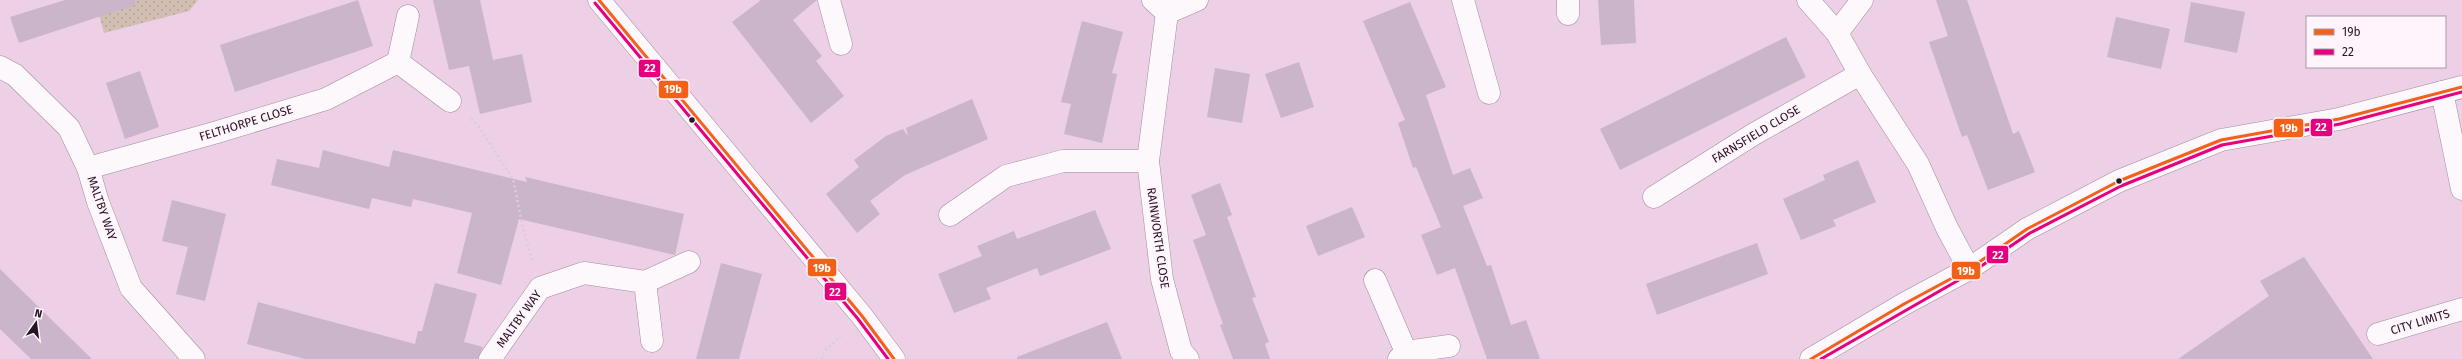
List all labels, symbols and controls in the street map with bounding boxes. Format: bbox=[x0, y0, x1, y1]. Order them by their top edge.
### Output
legend bbox=[2306, 16, 2446, 68]
text: 19b bbox=[2342, 25, 2361, 39]
text: 22 bbox=[2342, 45, 2354, 59]
line badge: 22 bbox=[638, 59, 661, 78]
text: 22 bbox=[644, 62, 656, 75]
line badge: 19b bbox=[658, 80, 689, 99]
text: 19b bbox=[664, 83, 682, 96]
street label: FELTHORPE CLOSE bbox=[197, 102, 295, 144]
street label: FARNSFIELD CLOSE bbox=[1709, 102, 1803, 166]
unlabelled marker bbox=[687, 115, 697, 125]
line badge: 19b bbox=[2273, 118, 2304, 138]
line badge: 22 bbox=[2310, 118, 2333, 137]
text: 22 bbox=[2315, 121, 2327, 134]
text: 19b bbox=[2280, 122, 2298, 135]
street label: MALTBY WAY bbox=[84, 174, 120, 242]
unlabelled marker bbox=[2114, 176, 2124, 186]
street label: RAINWORTH CLOSE bbox=[1144, 186, 1172, 290]
line badge: 22 bbox=[1986, 245, 2009, 264]
text: 22 bbox=[1992, 249, 2004, 262]
line badge: 19b bbox=[807, 258, 837, 277]
line badge: 19b bbox=[1951, 261, 1981, 280]
text: 19b bbox=[813, 262, 831, 275]
text: 19b bbox=[1957, 265, 1975, 278]
line badge: 22 bbox=[824, 282, 847, 301]
text: 22 bbox=[829, 286, 841, 299]
street label: MALTBY WAY bbox=[494, 287, 545, 350]
north arrow bbox=[16, 303, 56, 343]
street label: CITY LIMITS bbox=[2389, 306, 2452, 338]
text: N bbox=[33, 307, 43, 321]

